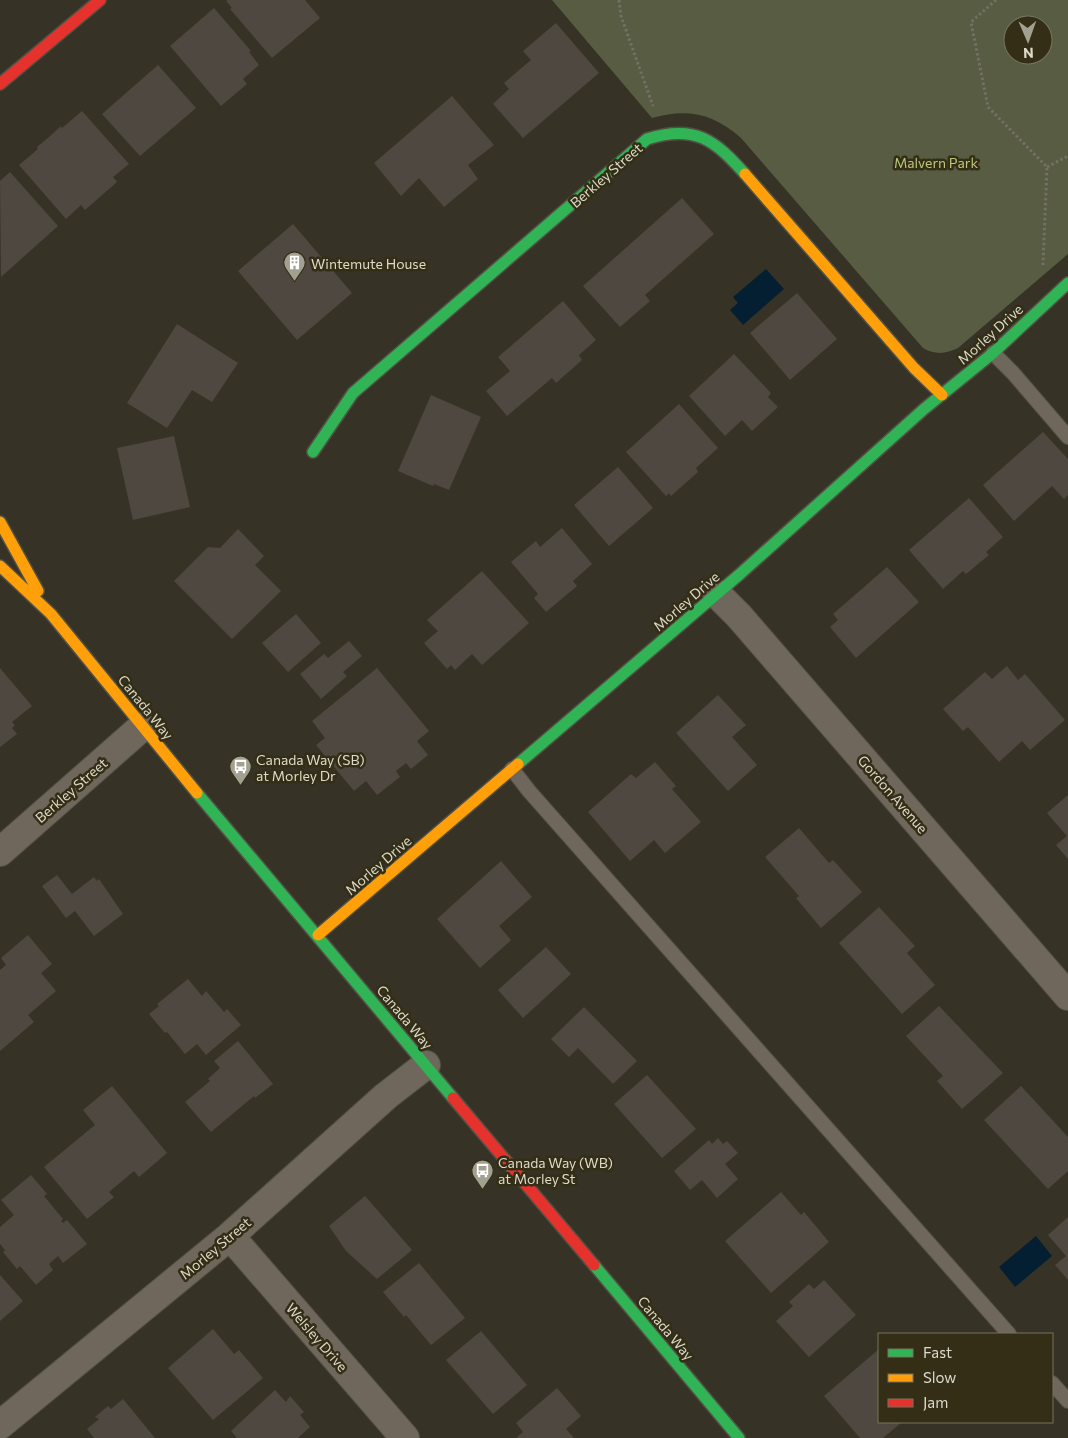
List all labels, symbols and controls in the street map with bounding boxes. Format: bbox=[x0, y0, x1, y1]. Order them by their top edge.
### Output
north arrow bbox=[1003, 15, 1053, 65]
text: N bbox=[1023, 45, 1034, 62]
street label: Berkley Street bbox=[567, 139, 646, 211]
park label: Malvern Park bbox=[894, 154, 978, 171]
building icon: Wintemute House bbox=[283, 251, 307, 282]
place label: Wintemute House bbox=[311, 255, 426, 272]
street label: Morley Drive bbox=[954, 300, 1026, 368]
street label: Morley Drive bbox=[650, 568, 722, 634]
street label: Canada Way bbox=[115, 671, 177, 743]
place label: Canada Way (SB) at Morley Dr bbox=[256, 751, 365, 784]
street label: Gordon Avenue bbox=[854, 752, 932, 836]
street label: Berkley Street bbox=[32, 754, 111, 826]
bus stop icon: Canada Way (SB) at Morley Dr bbox=[228, 755, 252, 786]
street label: Morley Drive bbox=[342, 832, 414, 898]
street label: Canada Way bbox=[373, 982, 437, 1052]
place label: Canada Way (WB) at Morley St bbox=[498, 1154, 613, 1187]
bus stop icon: Canada Way (WB) at Morley St bbox=[470, 1158, 494, 1189]
street label: Morley Street bbox=[176, 1213, 254, 1283]
street label: Canada Way bbox=[634, 1293, 698, 1363]
street label: Welsley Drive bbox=[283, 1299, 351, 1375]
legend bbox=[878, 1333, 1053, 1423]
text: Fast bbox=[923, 1343, 952, 1361]
text: Slow bbox=[923, 1368, 956, 1386]
text: Jam bbox=[923, 1393, 948, 1411]

